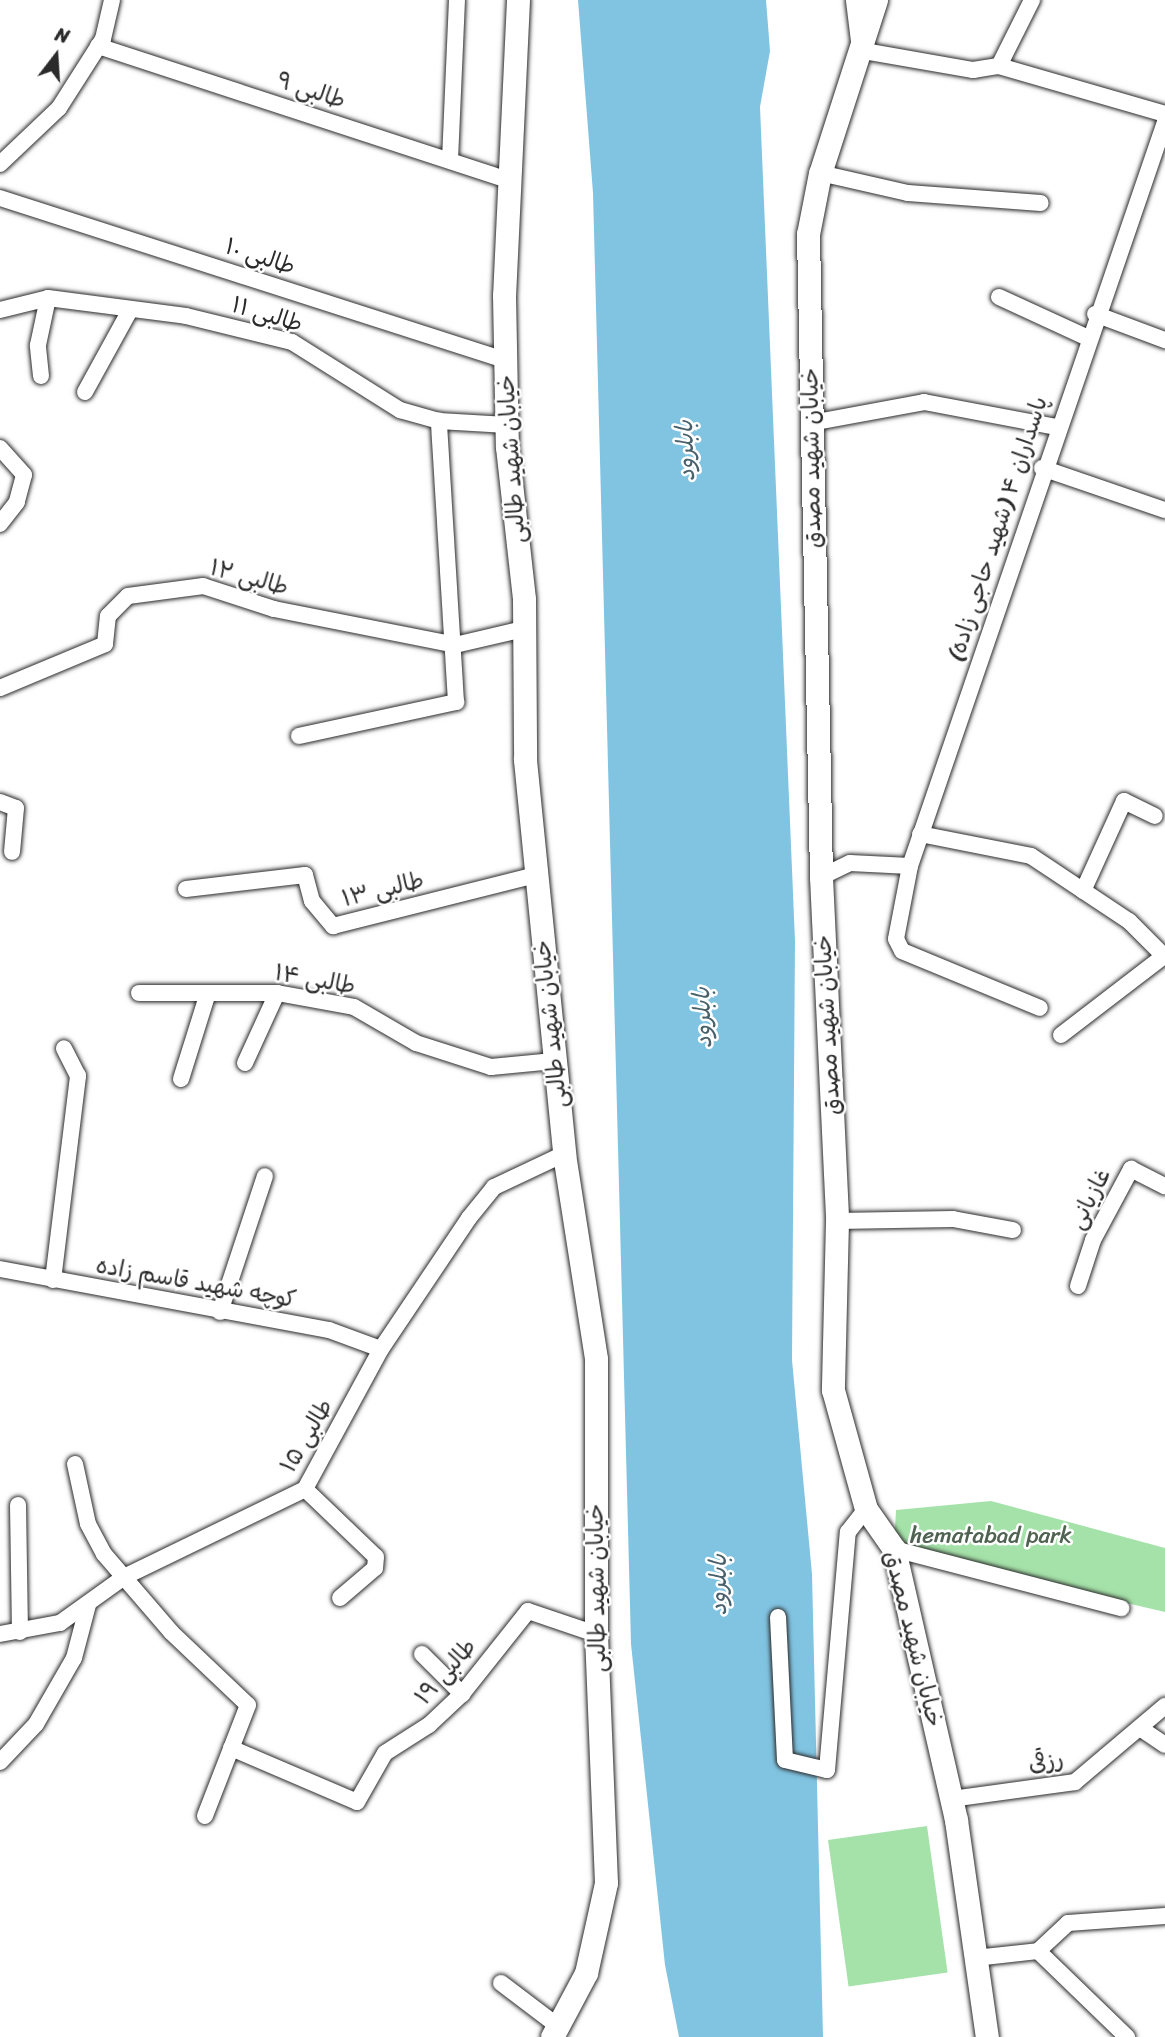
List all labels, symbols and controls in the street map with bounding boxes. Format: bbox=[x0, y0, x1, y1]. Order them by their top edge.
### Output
text: N bbox=[51, 18, 73, 53]
north arrow bbox=[21, 21, 91, 91]
street label: طالبی ۹ bbox=[273, 67, 349, 115]
street label: طالبی ۱۰ bbox=[221, 233, 299, 281]
street label: طالبی ۱۱ bbox=[228, 291, 306, 339]
street label: خیابان شهید مصدق bbox=[797, 368, 827, 548]
street label: خیابان شهید طالبی bbox=[492, 374, 532, 544]
street label: پاسداران ۴ (شهید حاجی زاده) bbox=[942, 393, 1054, 665]
water label: بابلرود bbox=[671, 420, 701, 482]
street label: طالبی ۱۲ bbox=[207, 554, 291, 602]
street label: طالبی ۱۳ bbox=[339, 867, 427, 913]
street label: خیابان شهید مصدق bbox=[809, 934, 847, 1116]
street label: خیابان شهید طالبی bbox=[528, 939, 574, 1109]
street label: طالبی ۱۴ bbox=[272, 959, 358, 1001]
water label: بابلرود bbox=[688, 987, 718, 1049]
street label: غازیانی bbox=[1063, 1164, 1117, 1234]
street label: کوچه شهید قاسم زاده bbox=[94, 1252, 298, 1314]
street label: طالبی ۱۵ bbox=[275, 1394, 339, 1478]
street label: خیابان شهید طالبی bbox=[582, 1503, 612, 1673]
park label: hematabad park bbox=[910, 1522, 1072, 1550]
street label: خیابان شهید مصدق bbox=[878, 1548, 948, 1730]
water label: بابلرود bbox=[705, 1554, 733, 1616]
street label: طالبی ۱۹ bbox=[410, 1633, 482, 1711]
street label: رزقی bbox=[1026, 1745, 1066, 1779]

